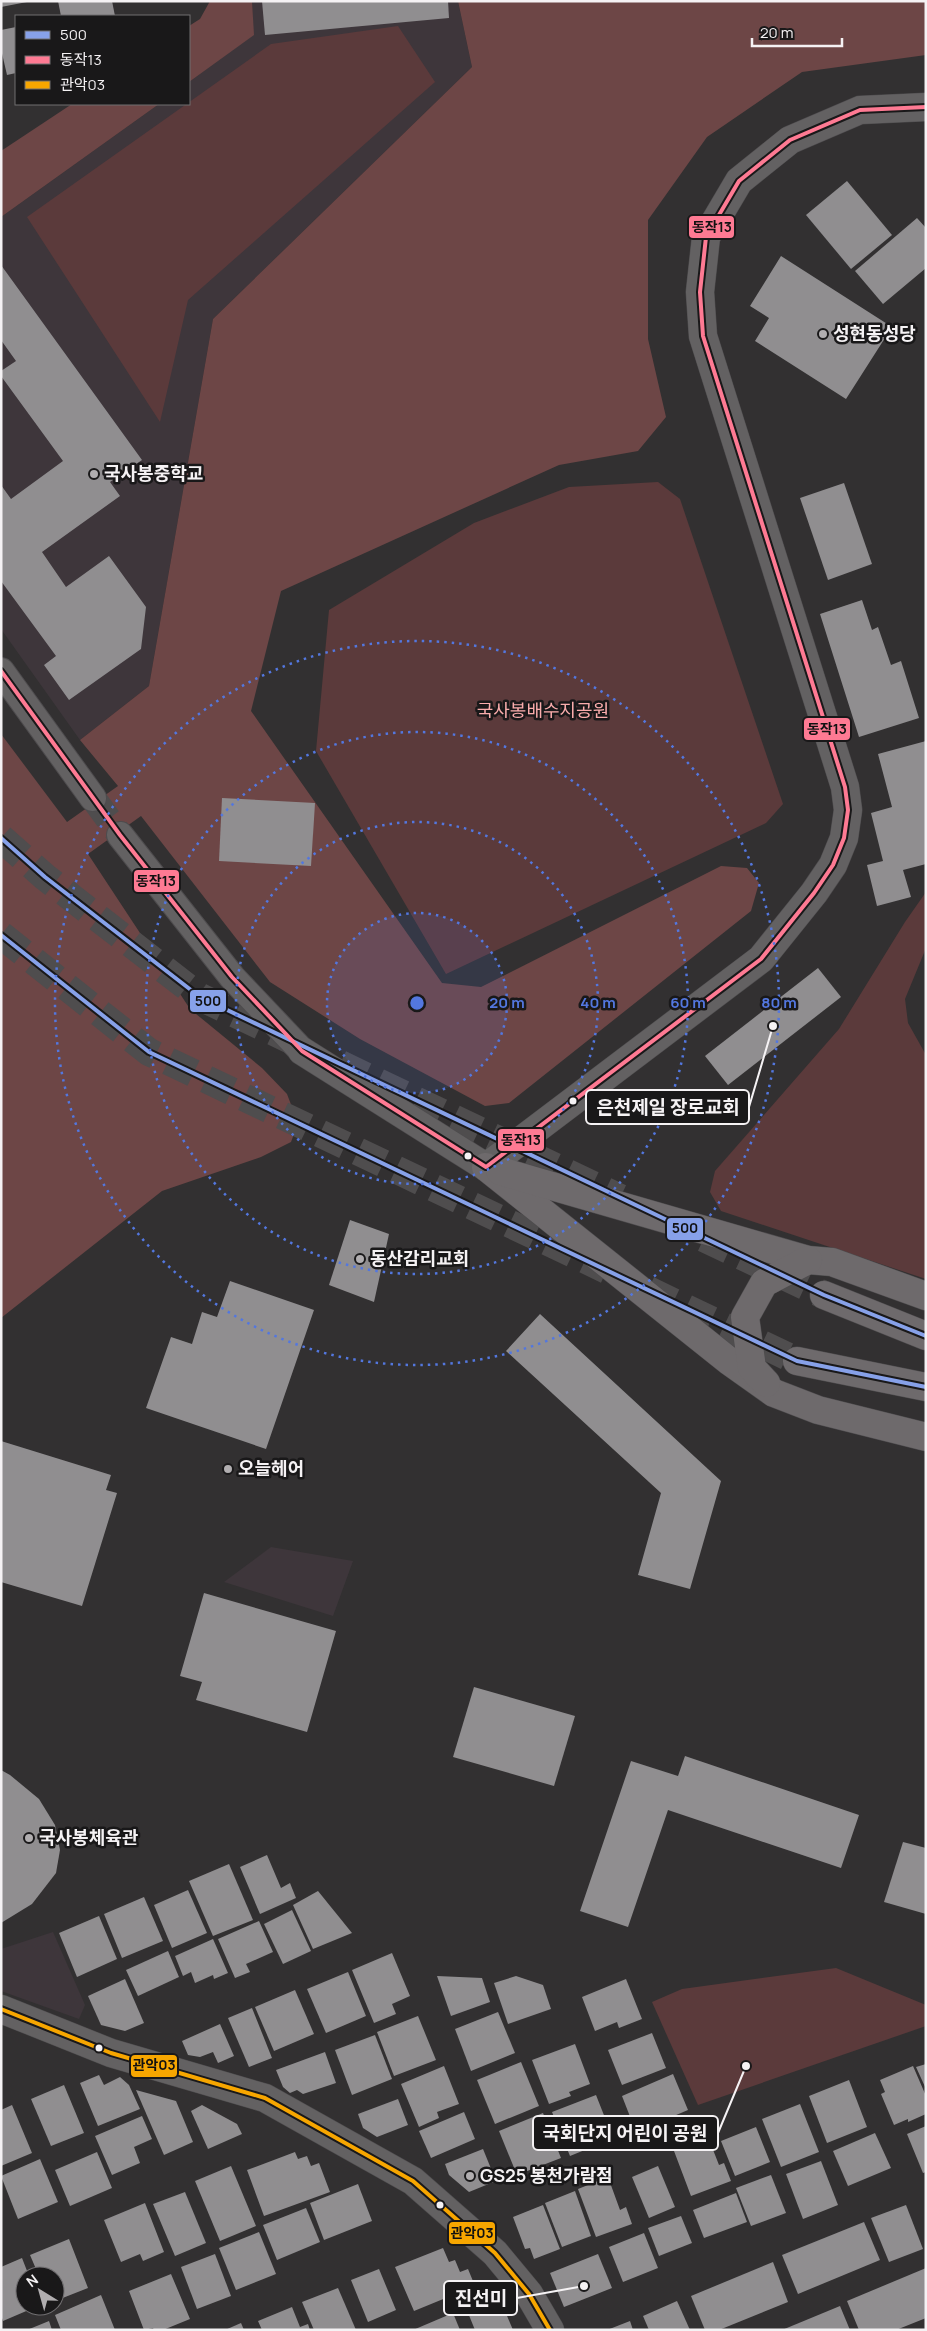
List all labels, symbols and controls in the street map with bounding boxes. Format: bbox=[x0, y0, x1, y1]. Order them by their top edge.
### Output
legend bbox=[15, 15, 190, 105]
scale bar bbox=[752, 15, 842, 47]
text: 20 m bbox=[760, 22, 793, 43]
text: 500 bbox=[60, 24, 87, 45]
text: 동작13 bbox=[60, 49, 102, 70]
text: 관악03 bbox=[60, 74, 105, 95]
line badge: 동작13 bbox=[688, 215, 735, 239]
text: 동작13 bbox=[692, 217, 732, 236]
place label: 성현동성당 bbox=[833, 321, 916, 345]
marker: 성현동성당 bbox=[817, 328, 829, 340]
place label: 국사봉중학교 bbox=[104, 461, 203, 485]
marker: 국사봉중학교 bbox=[88, 468, 100, 480]
park label: 국사봉배수지공원 bbox=[477, 698, 609, 722]
line badge: 동작13 bbox=[803, 717, 851, 741]
text: 동작13 bbox=[807, 719, 847, 738]
line badge: 동작13 bbox=[133, 869, 180, 893]
text: 동작13 bbox=[136, 871, 176, 890]
line badge: 500 bbox=[189, 989, 227, 1013]
text: 500 bbox=[195, 991, 221, 1010]
text: 20 m bbox=[489, 992, 525, 1013]
text: 40 m bbox=[580, 992, 616, 1013]
text: 60 m bbox=[670, 992, 706, 1013]
text: 80 m bbox=[761, 992, 797, 1013]
centre of rings bbox=[408, 994, 426, 1012]
callout: 은천제일 장로교회 bbox=[586, 1090, 749, 1124]
text: 은천제일 장로교회 bbox=[596, 1094, 740, 1120]
unlabelled marker bbox=[568, 1096, 578, 1106]
line badge: 동작13 bbox=[497, 1128, 545, 1152]
text: 동작13 bbox=[501, 1130, 541, 1149]
unlabelled marker bbox=[463, 1151, 473, 1161]
line badge: 500 bbox=[666, 1217, 704, 1241]
text: 500 bbox=[672, 1218, 698, 1237]
place label: 동산감리교회 bbox=[370, 1246, 469, 1270]
marker: 동산감리교회 bbox=[354, 1253, 366, 1265]
place label: 오늘헤어 bbox=[238, 1456, 304, 1480]
marker: 오늘헤어 bbox=[222, 1463, 234, 1475]
place label: 국사봉체육관 bbox=[39, 1825, 139, 1849]
marker: 국사봉체육관 bbox=[23, 1832, 35, 1844]
unlabelled marker bbox=[94, 2043, 104, 2053]
line badge: 관악03 bbox=[130, 2054, 178, 2078]
text: 관악03 bbox=[132, 2055, 176, 2074]
callout: 국회단지 어린이 공원 bbox=[533, 2116, 718, 2150]
text: 국회단지 어린이 공원 bbox=[543, 2120, 707, 2146]
place label: GS25 봉천가람점 bbox=[480, 2163, 613, 2187]
marker: GS25 봉천가람점 bbox=[464, 2170, 476, 2182]
unlabelled marker bbox=[435, 2200, 445, 2210]
line badge: 관악03 bbox=[448, 2221, 496, 2245]
text: 관악03 bbox=[450, 2223, 494, 2242]
north arrow bbox=[15, 2266, 65, 2316]
text: N bbox=[22, 2270, 42, 2291]
callout: 진선미 bbox=[444, 2281, 517, 2315]
text: 진선미 bbox=[455, 2285, 507, 2311]

